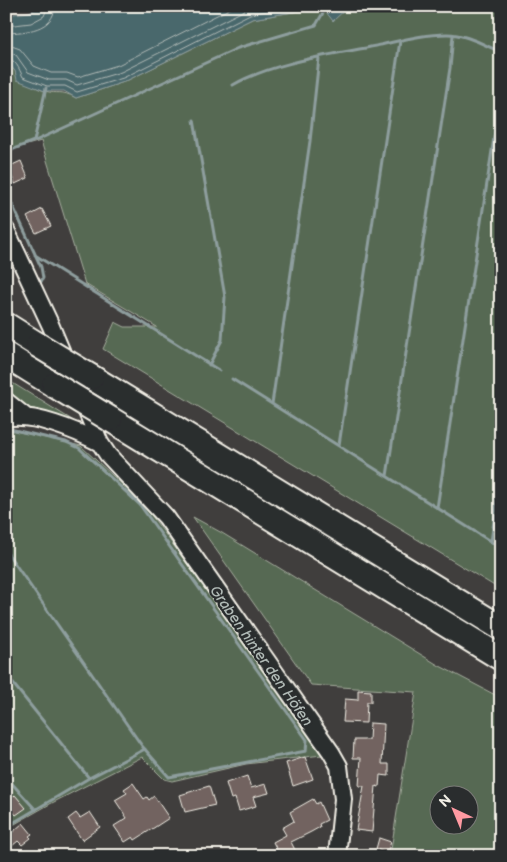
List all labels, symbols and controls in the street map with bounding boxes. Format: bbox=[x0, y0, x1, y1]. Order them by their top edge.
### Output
water label: Graben hinter den Höfen bbox=[205, 582, 317, 730]
north arrow bbox=[430, 784, 480, 834]
text: N bbox=[436, 791, 455, 811]

